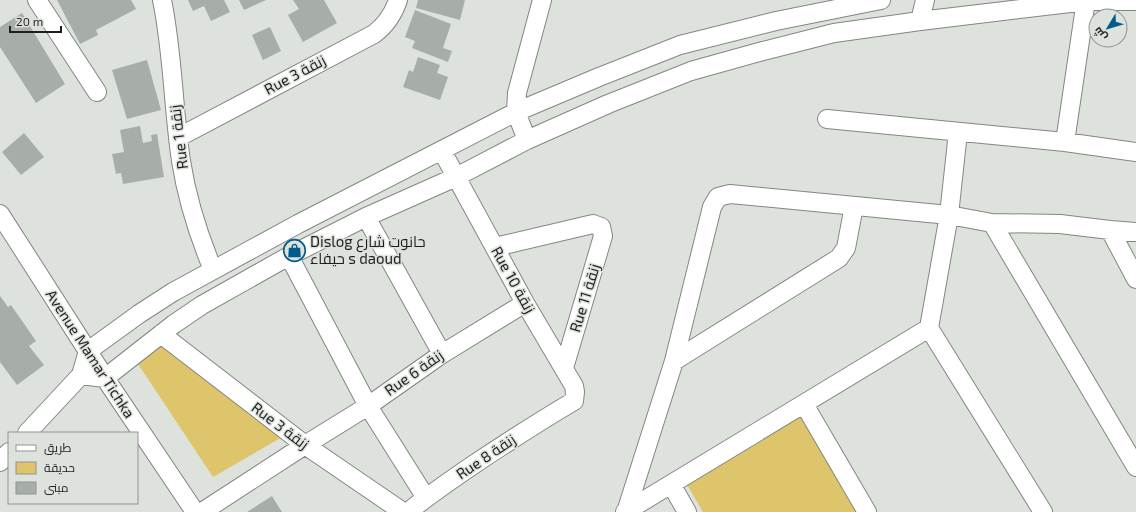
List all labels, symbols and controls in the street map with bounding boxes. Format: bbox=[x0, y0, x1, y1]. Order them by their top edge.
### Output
scale bar bbox=[10, 8, 61, 34]
north arrow bbox=[1088, 8, 1128, 48]
text: 20 m bbox=[16, 14, 43, 28]
text: ش bbox=[1090, 24, 1110, 44]
street label: Rue 3 زنقة bbox=[261, 50, 329, 99]
street label: Rue 1 زنقة bbox=[165, 104, 192, 170]
place label: Dislog حانوت شارع حيفاء s daoud bbox=[310, 232, 426, 267]
shop icon: Dislog حانوت شارع حيفاء s daoud bbox=[281, 238, 307, 264]
street label: Rue 10 زنقة bbox=[487, 243, 540, 317]
street label: Rue 11 زنقة bbox=[565, 261, 604, 334]
street label: Avenue Mamar Tichka bbox=[43, 286, 139, 421]
street label: Rue 6 زنقة bbox=[381, 345, 447, 400]
street label: Rue 3 زنقة bbox=[248, 398, 313, 453]
street label: Rue 8 زنقة bbox=[452, 430, 519, 483]
legend bbox=[8, 432, 138, 504]
text: طريق bbox=[44, 440, 72, 455]
text: حديقة bbox=[44, 460, 75, 475]
text: مبنى bbox=[44, 480, 69, 495]

